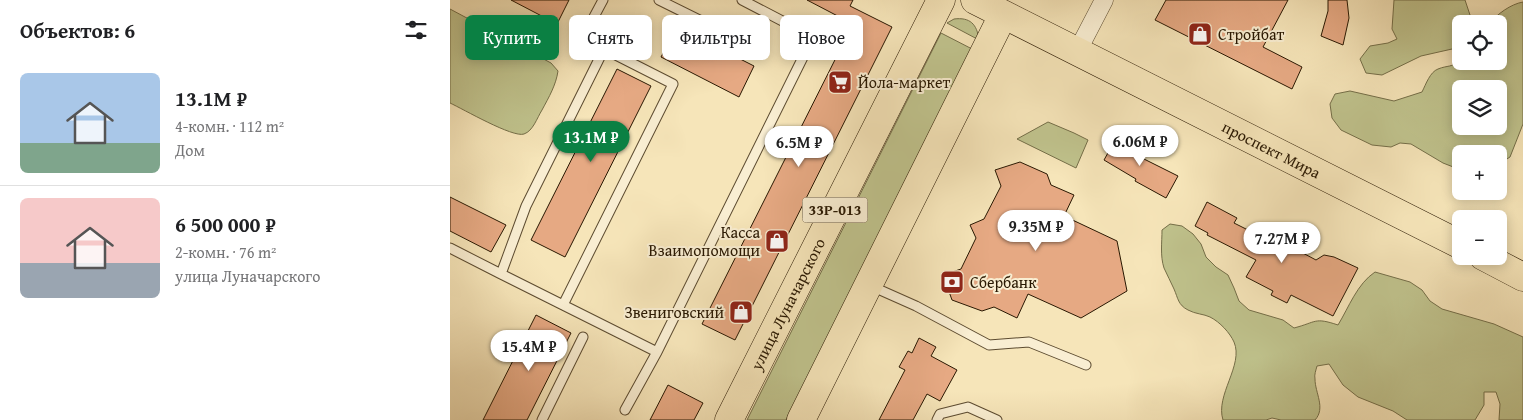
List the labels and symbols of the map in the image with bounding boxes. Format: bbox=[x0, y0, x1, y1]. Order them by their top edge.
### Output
shop icon: Стройбат bbox=[1187, 21, 1213, 47]
place label: Стройбат bbox=[1218, 22, 1285, 46]
supermarket icon: Йола-маркет bbox=[827, 69, 853, 95]
place label: Йола-маркет bbox=[858, 70, 950, 94]
street label: проспект Мира bbox=[1218, 115, 1325, 185]
pin: 13.1M ₽ bbox=[545, 120, 637, 163]
pin: 6.06M ₽ bbox=[1094, 124, 1186, 167]
pin: 6.5M ₽ bbox=[758, 126, 840, 168]
road number: 33Р-013 bbox=[802, 198, 868, 222]
pin: 9.35M ₽ bbox=[990, 210, 1082, 252]
place label: Касса Взаимопомощи bbox=[649, 220, 760, 262]
pin: 7.27M ₽ bbox=[1236, 222, 1328, 264]
shop icon: Касса Взаимопомощи bbox=[764, 228, 790, 254]
street label: улица Луначарского bbox=[744, 234, 831, 375]
bank icon: Сбербанк bbox=[939, 269, 965, 295]
place label: Сбербанк bbox=[970, 270, 1037, 294]
shop icon: Звениговский bbox=[728, 299, 754, 325]
place label: Звениговский bbox=[624, 300, 724, 324]
pin: 15.4M ₽ bbox=[483, 330, 575, 372]

